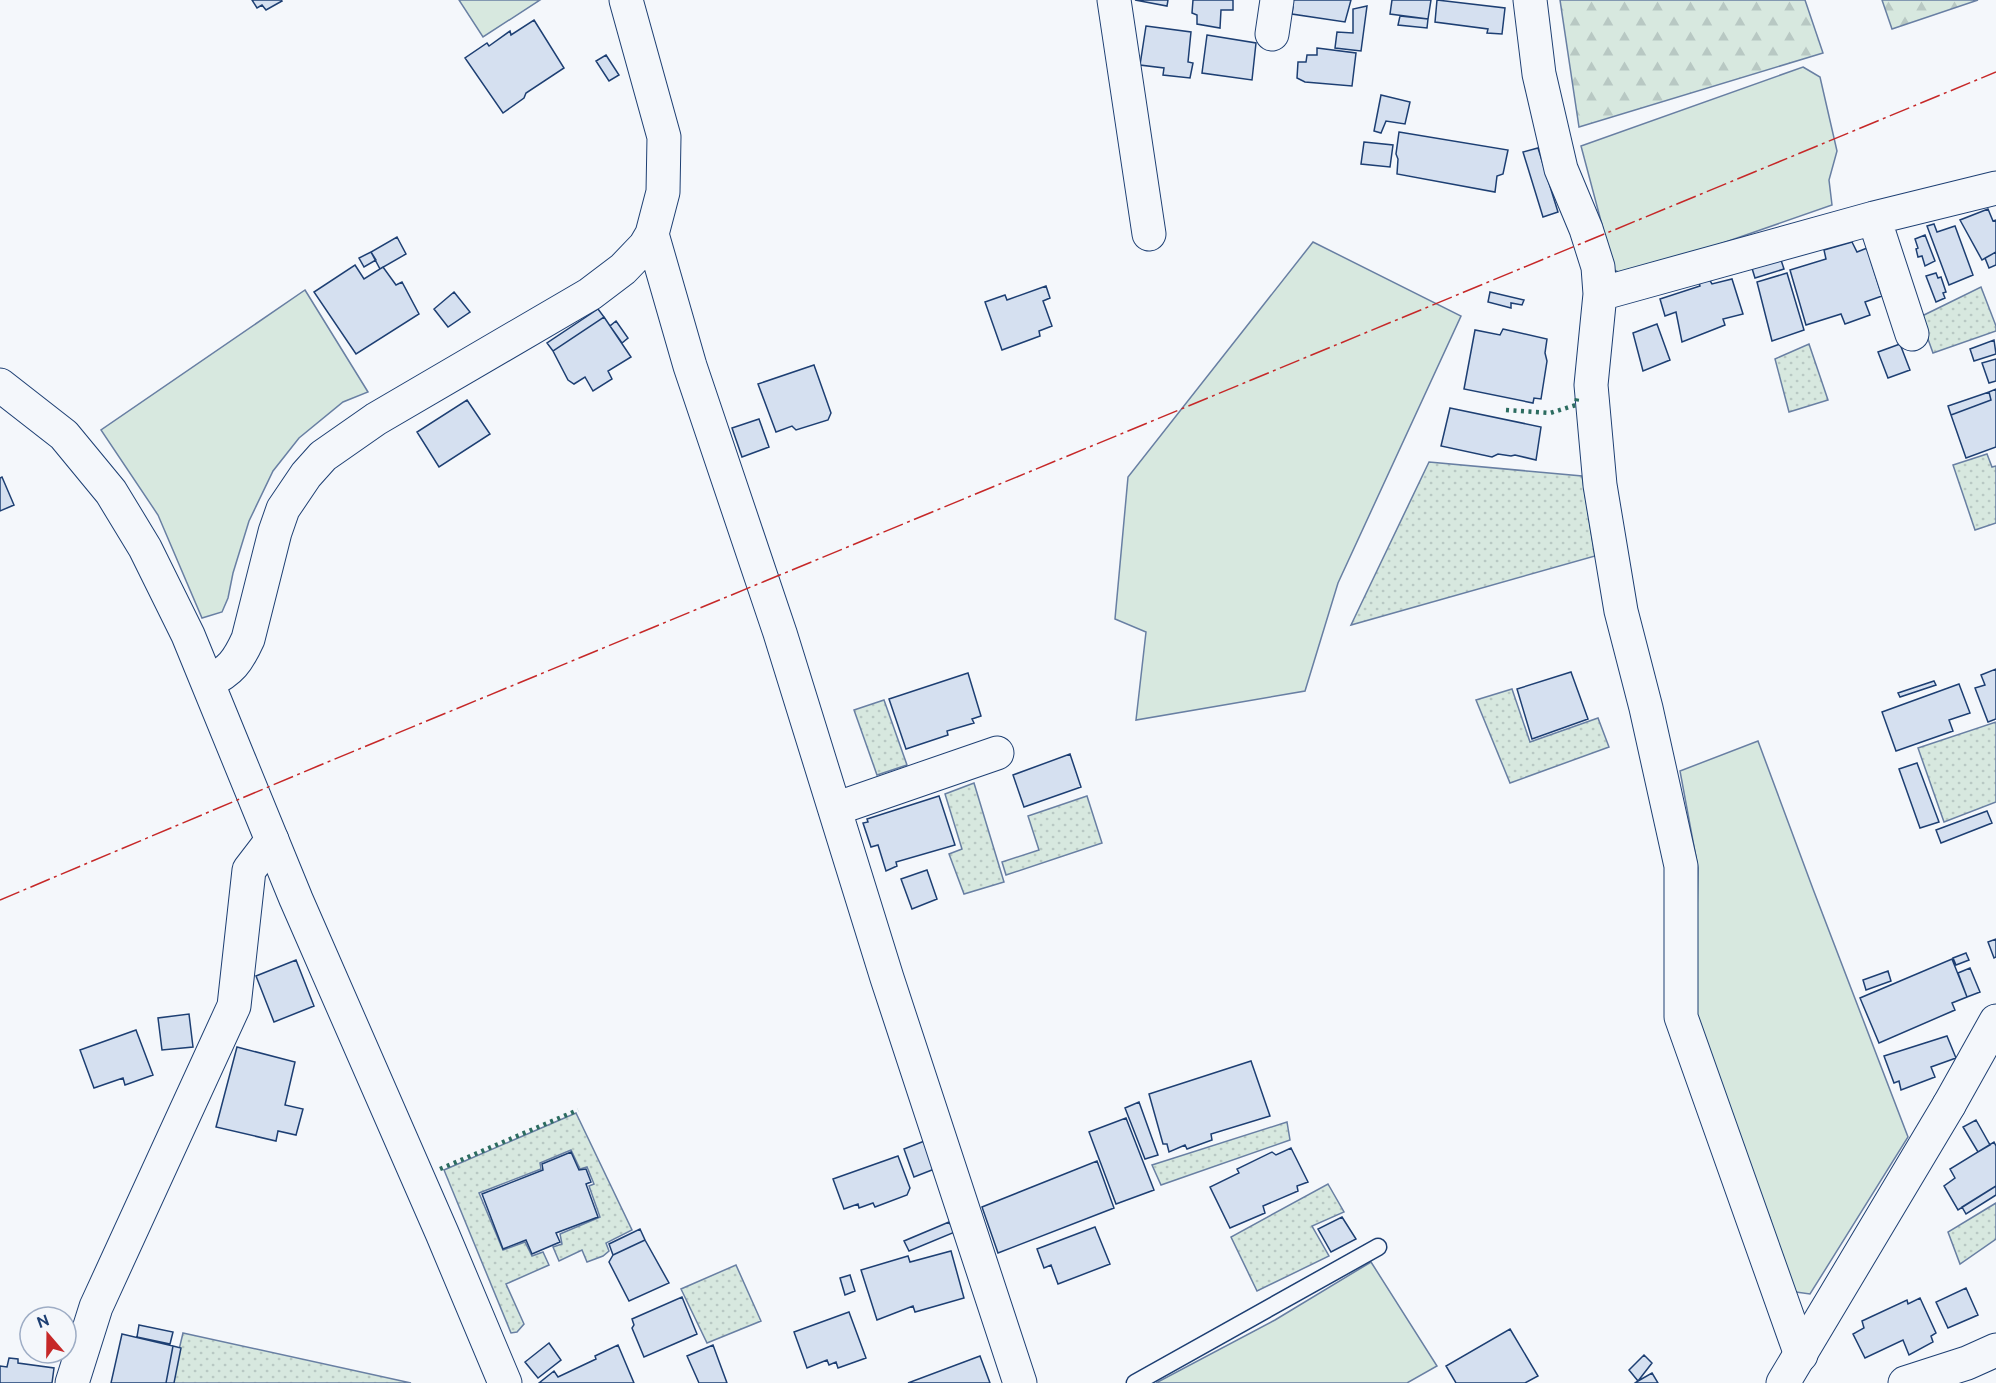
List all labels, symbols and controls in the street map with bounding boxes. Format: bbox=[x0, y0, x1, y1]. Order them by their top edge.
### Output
north arrow bbox=[18, 1305, 78, 1365]
text: N bbox=[34, 1310, 52, 1331]

